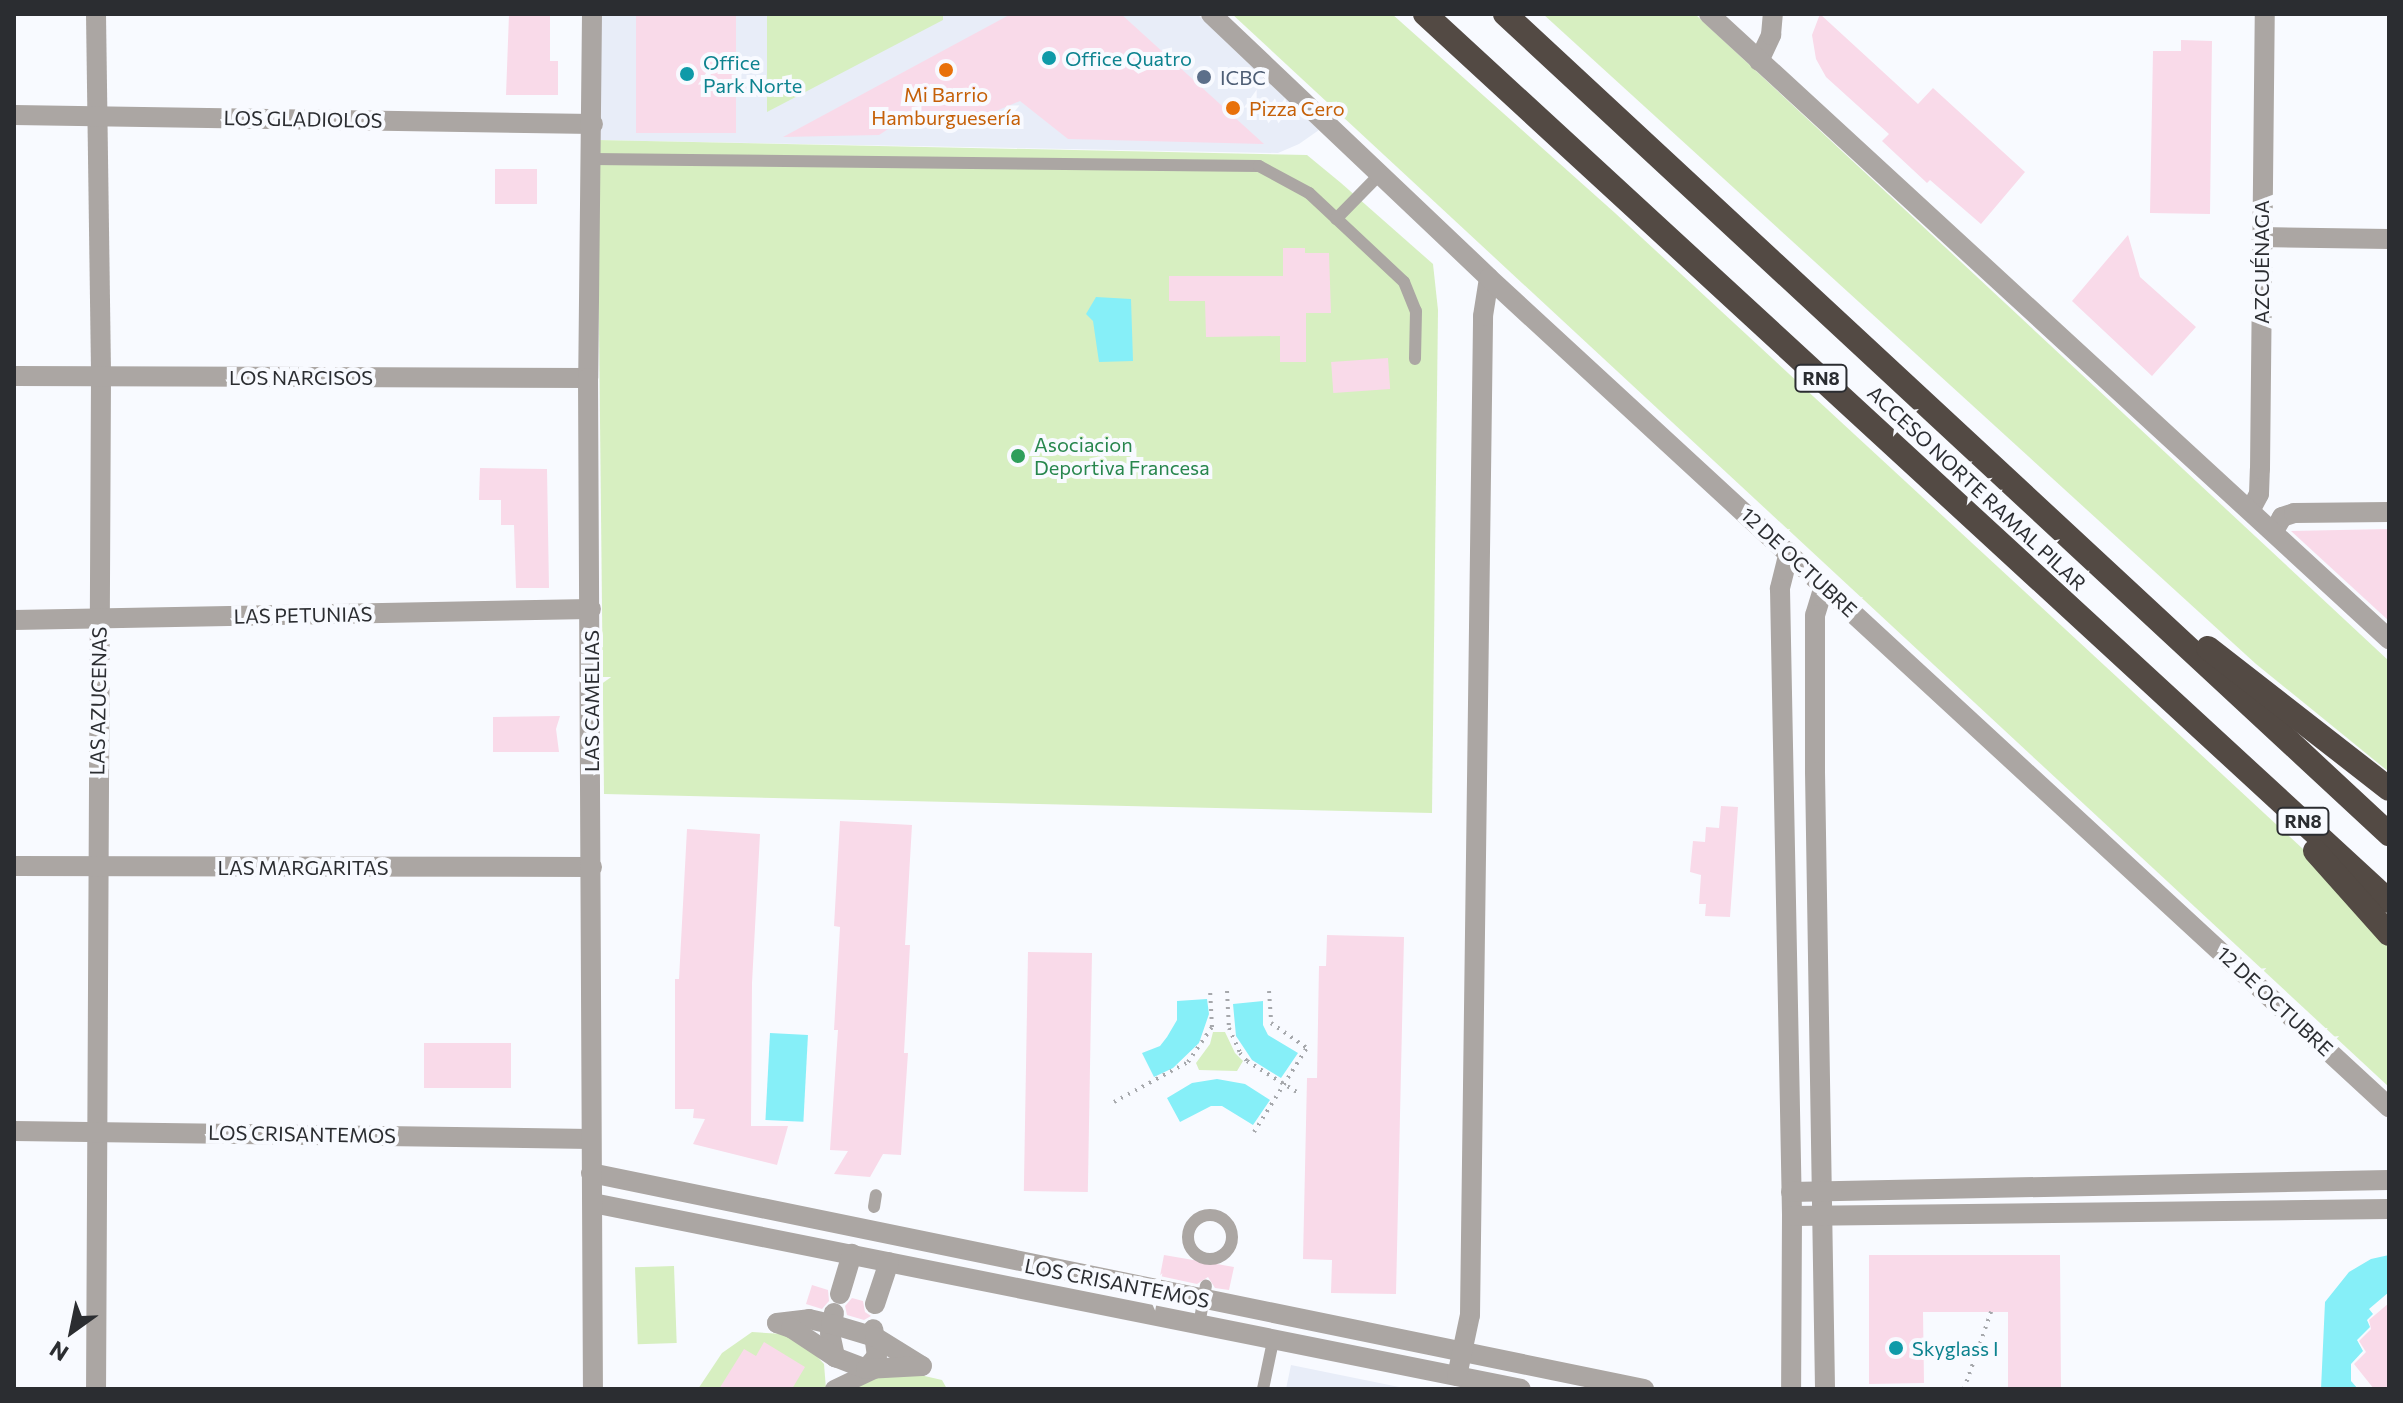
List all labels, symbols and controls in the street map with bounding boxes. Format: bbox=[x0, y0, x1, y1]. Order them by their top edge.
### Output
place label: Office Quatro bbox=[1065, 46, 1192, 70]
marker: Office Quatro bbox=[1040, 49, 1058, 67]
place label: Office Park Norte bbox=[703, 50, 802, 97]
marker: Mi Barrio Hamburguesería bbox=[937, 61, 955, 79]
marker: Office Park Norte bbox=[678, 65, 696, 83]
place label: ICBC bbox=[1220, 65, 1266, 89]
marker: ICBC bbox=[1195, 68, 1213, 86]
place label: Mi Barrio Hamburguesería bbox=[871, 82, 1021, 129]
place label: Pizza Cero bbox=[1249, 96, 1345, 120]
marker: Pizza Cero bbox=[1224, 99, 1242, 117]
street label: LOS GLADIOLOS bbox=[223, 106, 383, 132]
street label: AZCUÉNAGA bbox=[2249, 200, 2273, 324]
road number: RN8 bbox=[1793, 364, 1849, 392]
street label: LOS NARCISOS bbox=[229, 365, 373, 389]
street label: ACCESO NORTE RAMAL PILAR bbox=[1863, 380, 2091, 596]
place label: Asociacion Deportiva Francesa bbox=[1034, 432, 1210, 479]
marker: Asociacion Deportiva Francesa bbox=[1009, 447, 1027, 465]
street label: 12 DE OCTUBRE bbox=[1736, 502, 1862, 622]
street label: LAS PETUNIAS bbox=[233, 602, 373, 628]
street label: LAS AZUCENAS bbox=[85, 626, 111, 776]
street label: LAS CAMELIAS bbox=[579, 630, 603, 772]
road number: RN8 bbox=[2275, 807, 2331, 835]
street label: LAS MARGARITAS bbox=[218, 855, 388, 879]
street label: 12 DE OCTUBRE bbox=[2212, 941, 2338, 1061]
street label: LOS CRISANTEMOS bbox=[208, 1120, 396, 1148]
street label: LOS CRISANTEMOS bbox=[1023, 1253, 1211, 1313]
north arrow bbox=[32, 1291, 112, 1371]
text: N bbox=[44, 1336, 73, 1367]
place label: Skyglass I bbox=[1912, 1336, 1999, 1360]
marker: Skyglass I bbox=[1887, 1339, 1905, 1357]

